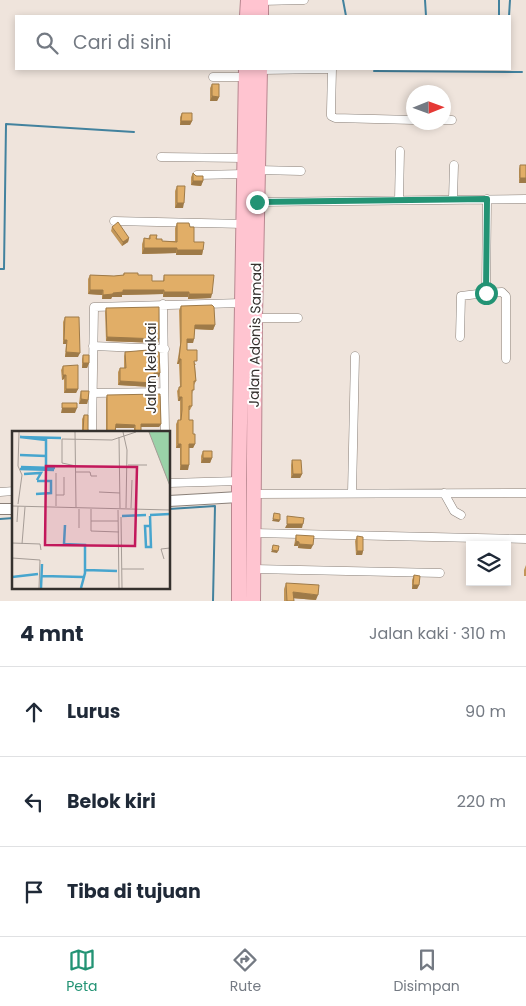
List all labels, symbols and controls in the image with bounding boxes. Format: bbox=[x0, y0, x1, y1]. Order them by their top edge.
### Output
search box bbox=[15, 15, 511, 70]
icon: search bbox=[33, 29, 61, 57]
text: Cari di sini bbox=[73, 29, 171, 56]
north arrow bbox=[406, 85, 451, 130]
route end bbox=[246, 191, 269, 214]
street label: Jalan Adonis Samad bbox=[244, 262, 266, 408]
route start bbox=[475, 282, 498, 305]
street label: Jalan kelakai bbox=[141, 322, 161, 414]
inset map bbox=[12, 431, 170, 588]
map controls bbox=[466, 541, 511, 586]
button: layers bbox=[466, 541, 511, 586]
text: 4 mnt bbox=[20, 619, 84, 648]
text: Jalan kaki · 310 m bbox=[369, 622, 506, 645]
icon: ahead bbox=[20, 698, 48, 726]
text: Lurus bbox=[67, 698, 120, 725]
text: 90 m bbox=[465, 700, 506, 723]
icon: left bbox=[20, 788, 48, 816]
text: Belok kiri bbox=[67, 788, 156, 815]
text: 220 m bbox=[457, 790, 506, 813]
icon: arrive bbox=[20, 878, 48, 906]
text: Tiba di tujuan bbox=[67, 878, 201, 905]
tab: Peta bbox=[66, 946, 98, 997]
tab: Rute bbox=[230, 946, 261, 997]
tab: Disimpan bbox=[393, 946, 460, 997]

